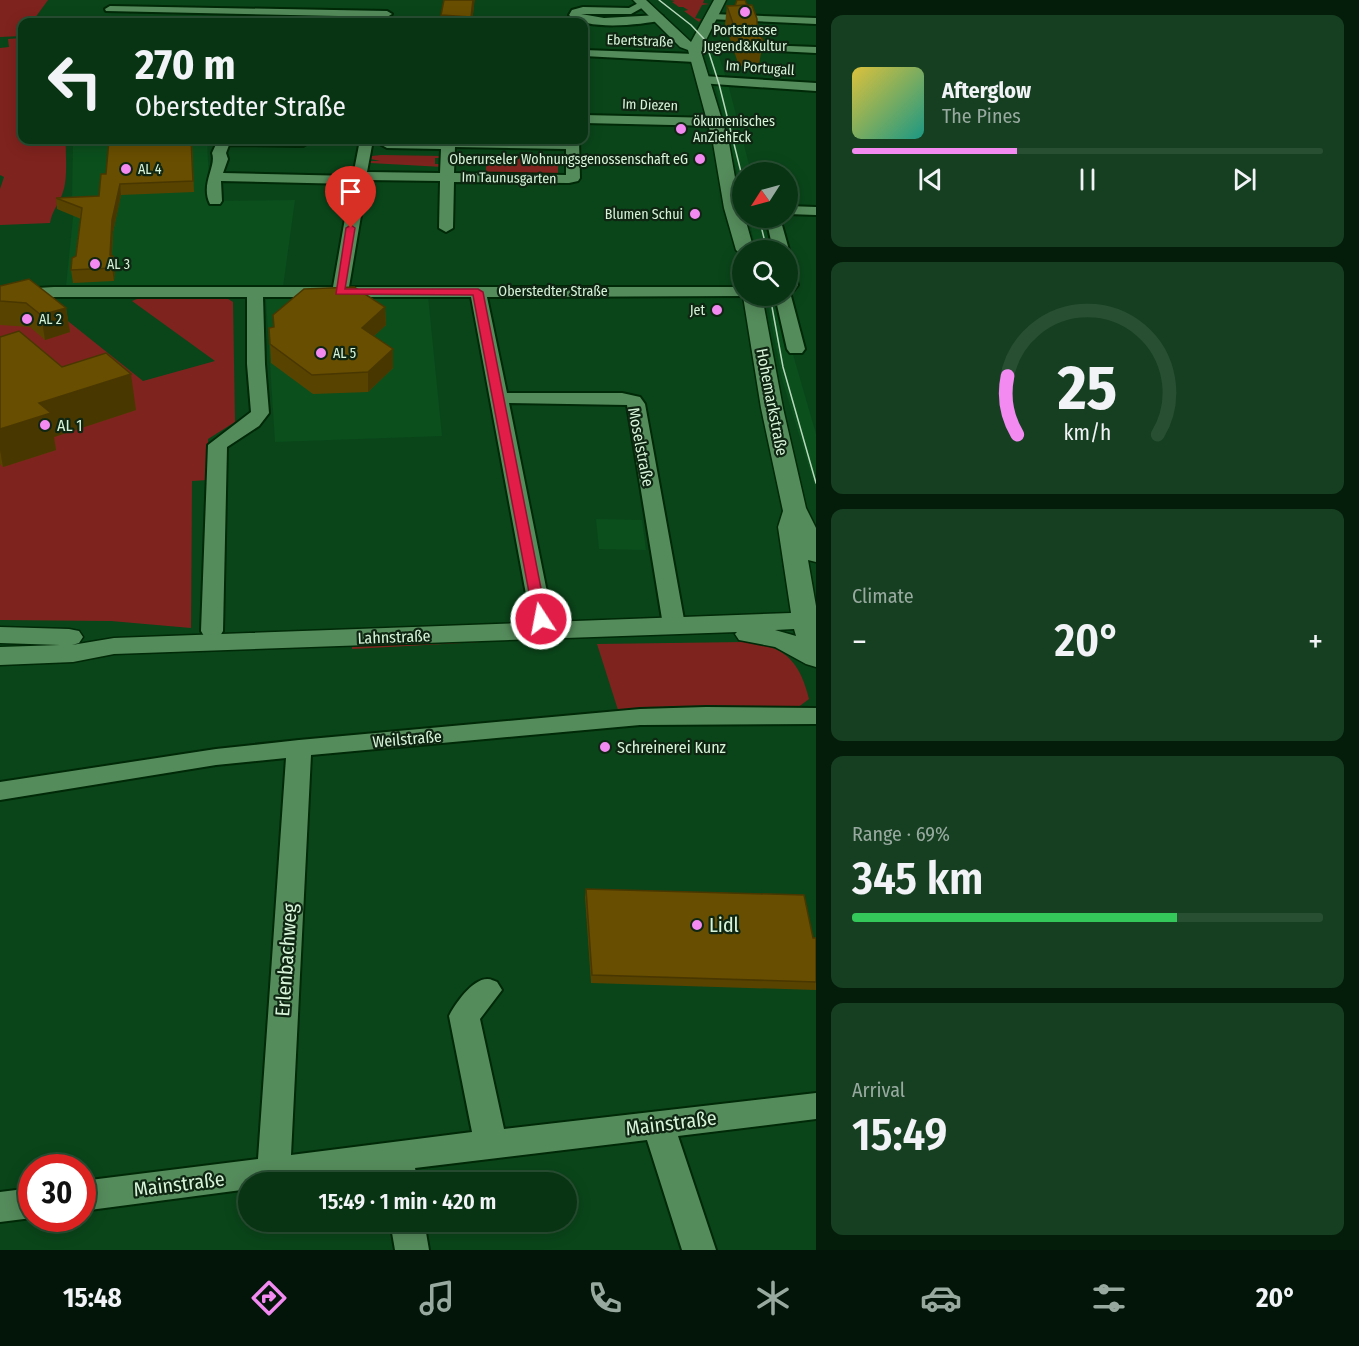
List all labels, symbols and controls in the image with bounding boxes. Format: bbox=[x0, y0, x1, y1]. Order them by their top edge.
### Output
marker: Portstrasse Jugend&Kultur bbox=[738, 5, 752, 19]
place label: Portstrasse Jugend&Kultur bbox=[703, 22, 787, 55]
street label: Ebertstraße bbox=[606, 31, 674, 51]
text: 270 m bbox=[135, 40, 235, 90]
icon: left bbox=[36, 42, 114, 120]
street label: Im Portugall bbox=[725, 57, 795, 79]
text: Afterglow bbox=[942, 77, 1031, 104]
text: Oberstedter Straße bbox=[135, 91, 346, 123]
street label: Im Diezen bbox=[622, 96, 678, 114]
text: The Pines bbox=[942, 104, 1021, 128]
place label: ökumenisches AnZiehEck bbox=[693, 113, 775, 146]
marker: ökumenisches AnZiehEck bbox=[674, 122, 688, 136]
place label: Oberurseler Wohnungsgenossenschaft eG bbox=[449, 151, 688, 168]
marker: Oberurseler Wohnungsgenossenschaft eG bbox=[693, 152, 707, 166]
place label: AL 4 bbox=[138, 161, 162, 178]
marker: AL 4 bbox=[119, 162, 133, 176]
north arrow bbox=[732, 162, 798, 228]
map controls bbox=[732, 162, 798, 306]
icon: previous bbox=[914, 163, 947, 196]
icon: pause bbox=[1071, 163, 1104, 196]
icon: next bbox=[1228, 163, 1261, 196]
pin bbox=[325, 166, 376, 228]
street label: Im Taunusgarten bbox=[461, 169, 557, 187]
icon: arrive bbox=[334, 175, 367, 208]
place label: Blumen Schui bbox=[605, 206, 683, 223]
marker: Blumen Schui bbox=[688, 207, 702, 221]
button: search bbox=[732, 240, 798, 306]
place label: AL 3 bbox=[107, 256, 130, 273]
marker: AL 3 bbox=[88, 257, 102, 271]
street label: Oberstedter Straße bbox=[498, 283, 608, 300]
place label: Jet bbox=[690, 302, 705, 319]
marker: Jet bbox=[710, 303, 724, 317]
place label: AL 2 bbox=[39, 311, 62, 328]
marker: AL 2 bbox=[20, 312, 34, 326]
place label: AL 5 bbox=[333, 345, 356, 362]
marker: AL 5 bbox=[314, 346, 328, 360]
street label: Hohemarkstraße bbox=[752, 347, 792, 457]
text: 25 bbox=[1057, 351, 1117, 426]
street label: Moselstraße bbox=[624, 406, 658, 488]
place label: AL 1 bbox=[57, 416, 83, 435]
marker: AL 1 bbox=[38, 418, 52, 432]
text: km/h bbox=[1064, 420, 1111, 446]
text: Climate bbox=[852, 584, 914, 608]
position arrow bbox=[509, 587, 573, 651]
text: 20° bbox=[1054, 614, 1120, 668]
text: − bbox=[852, 622, 867, 662]
text: + bbox=[1308, 622, 1323, 662]
street label: Lahnstraße bbox=[357, 626, 431, 648]
street label: Weilstraße bbox=[372, 727, 443, 751]
place label: Schreinerei Kunz bbox=[617, 738, 726, 757]
marker: Schreinerei Kunz bbox=[598, 740, 612, 754]
text: Range · 69% bbox=[852, 822, 950, 846]
text: 345 km bbox=[852, 852, 984, 906]
street label: Erlenbachweg bbox=[270, 902, 302, 1017]
place label: Lidl bbox=[709, 913, 739, 937]
marker: Lidl bbox=[690, 918, 704, 932]
text: Arrival bbox=[852, 1078, 905, 1102]
street label: Mainstraße bbox=[624, 1106, 718, 1140]
text: 15:49 bbox=[852, 1108, 947, 1162]
speed limit sign: 30 bbox=[18, 1154, 96, 1232]
street label: Mainstraße bbox=[132, 1167, 226, 1201]
text: 15:49 · 1 min · 420 m bbox=[319, 1188, 496, 1215]
icon: directions bbox=[248, 1277, 290, 1319]
icon: music bbox=[416, 1277, 458, 1319]
icon: phone bbox=[584, 1277, 626, 1319]
icon: climate bbox=[752, 1277, 794, 1319]
icon: car bbox=[920, 1277, 962, 1319]
icon: filters bbox=[1088, 1277, 1130, 1319]
text: 15:48 bbox=[63, 1282, 122, 1314]
text: 20° bbox=[1256, 1282, 1296, 1314]

